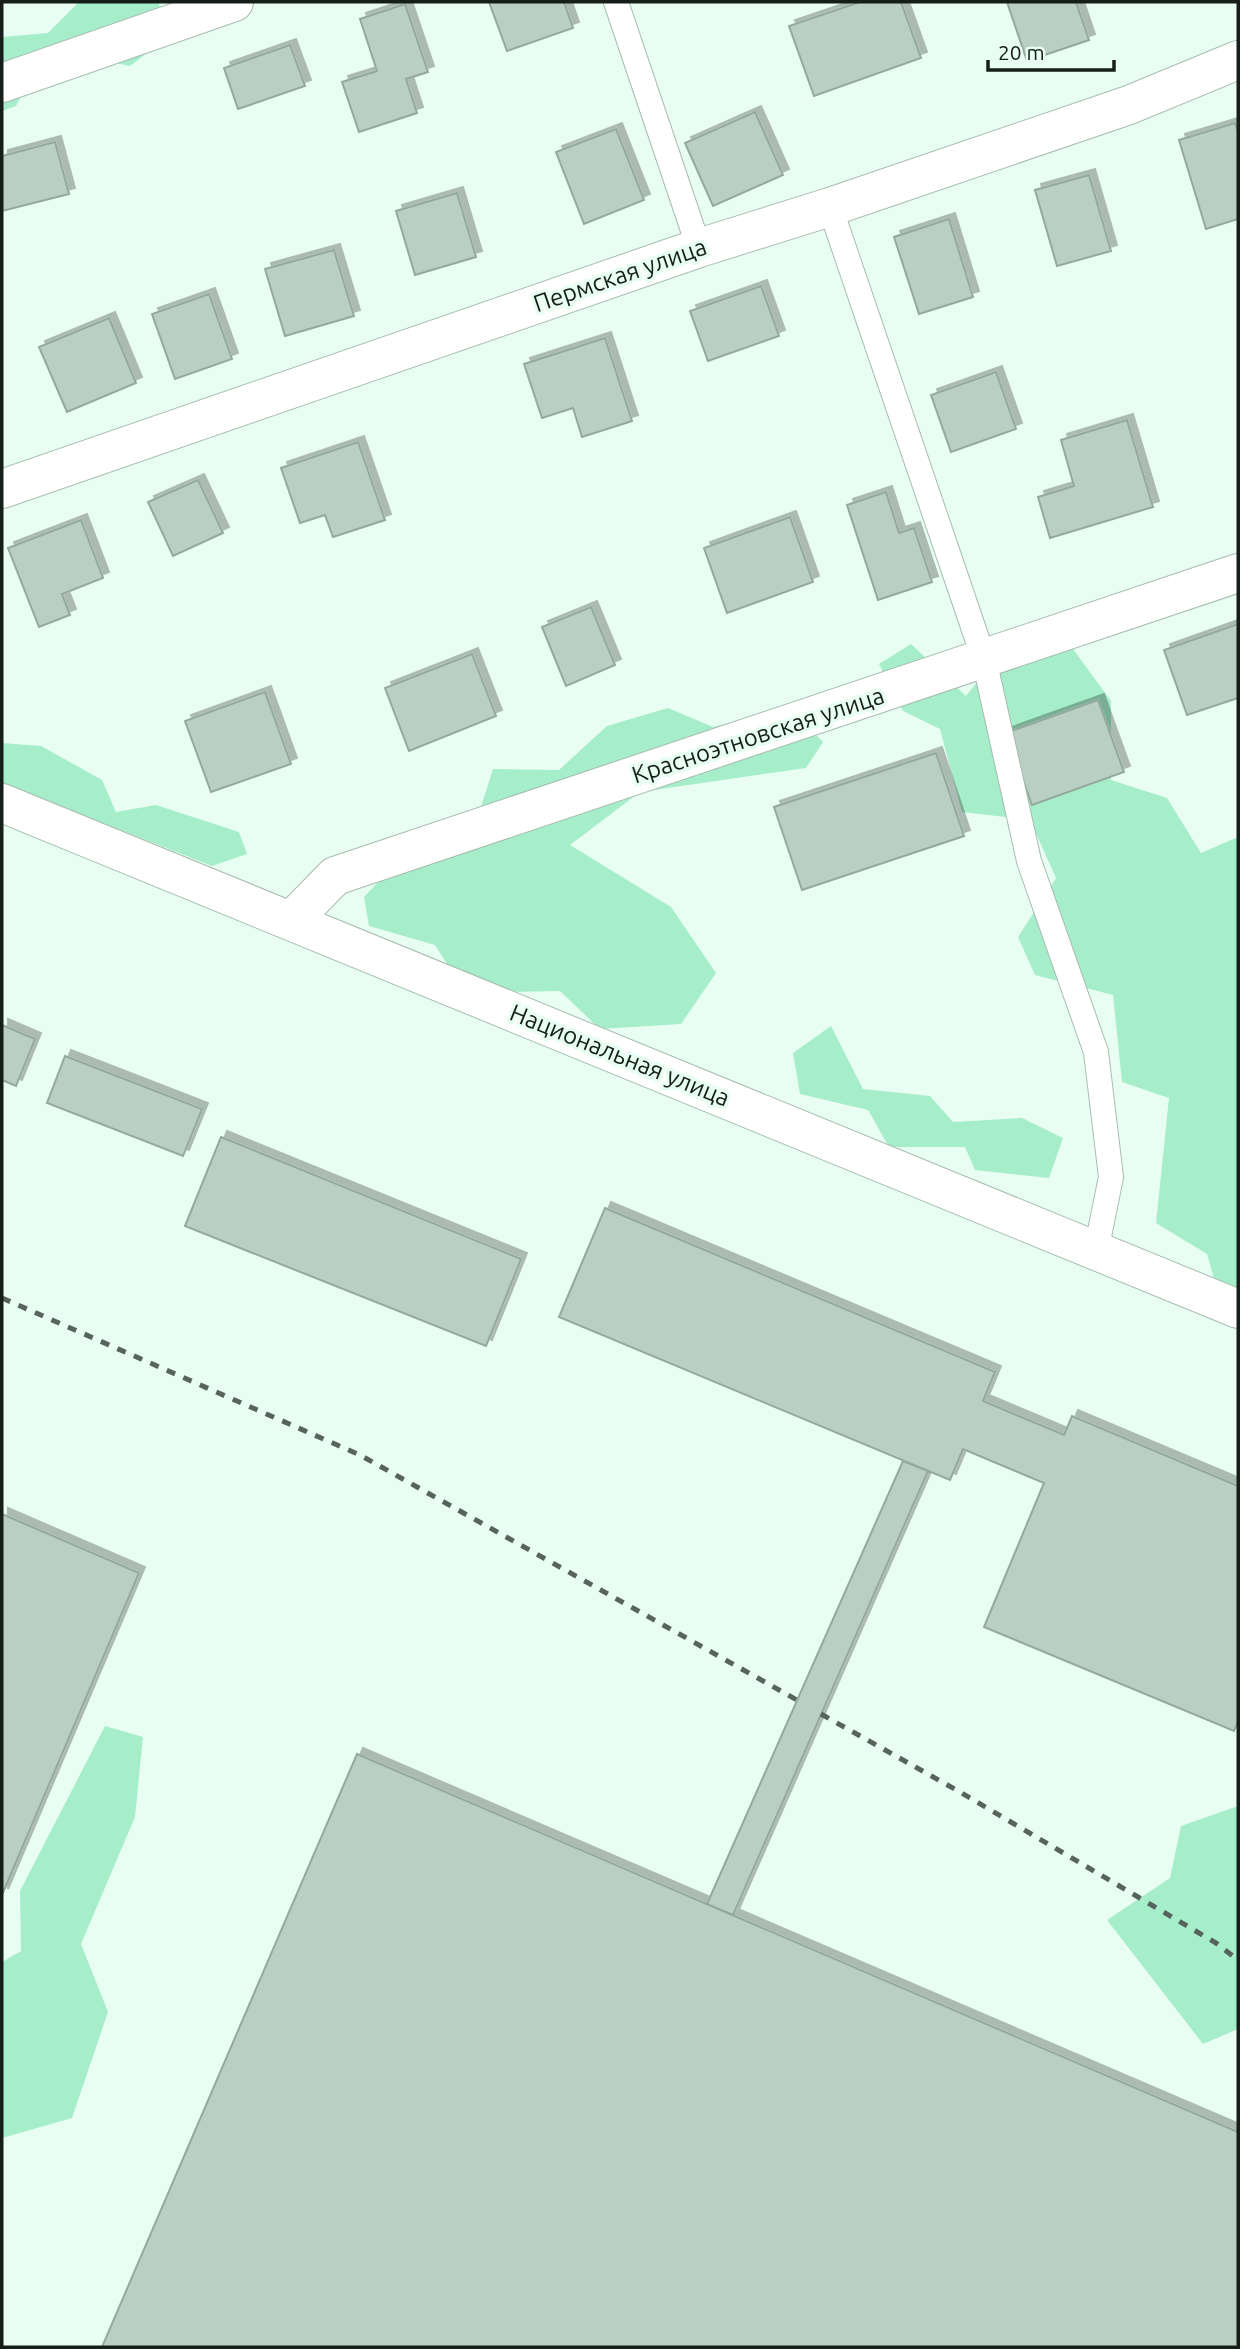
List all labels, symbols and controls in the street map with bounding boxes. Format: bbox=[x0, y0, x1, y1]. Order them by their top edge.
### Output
scale bar bbox=[988, 28, 1114, 72]
text: 20 m bbox=[998, 40, 1045, 64]
street label: Пермская улица bbox=[530, 233, 710, 317]
street label: Красноэтновская улица bbox=[629, 681, 887, 789]
street label: Национальная улица bbox=[506, 999, 734, 1111]

